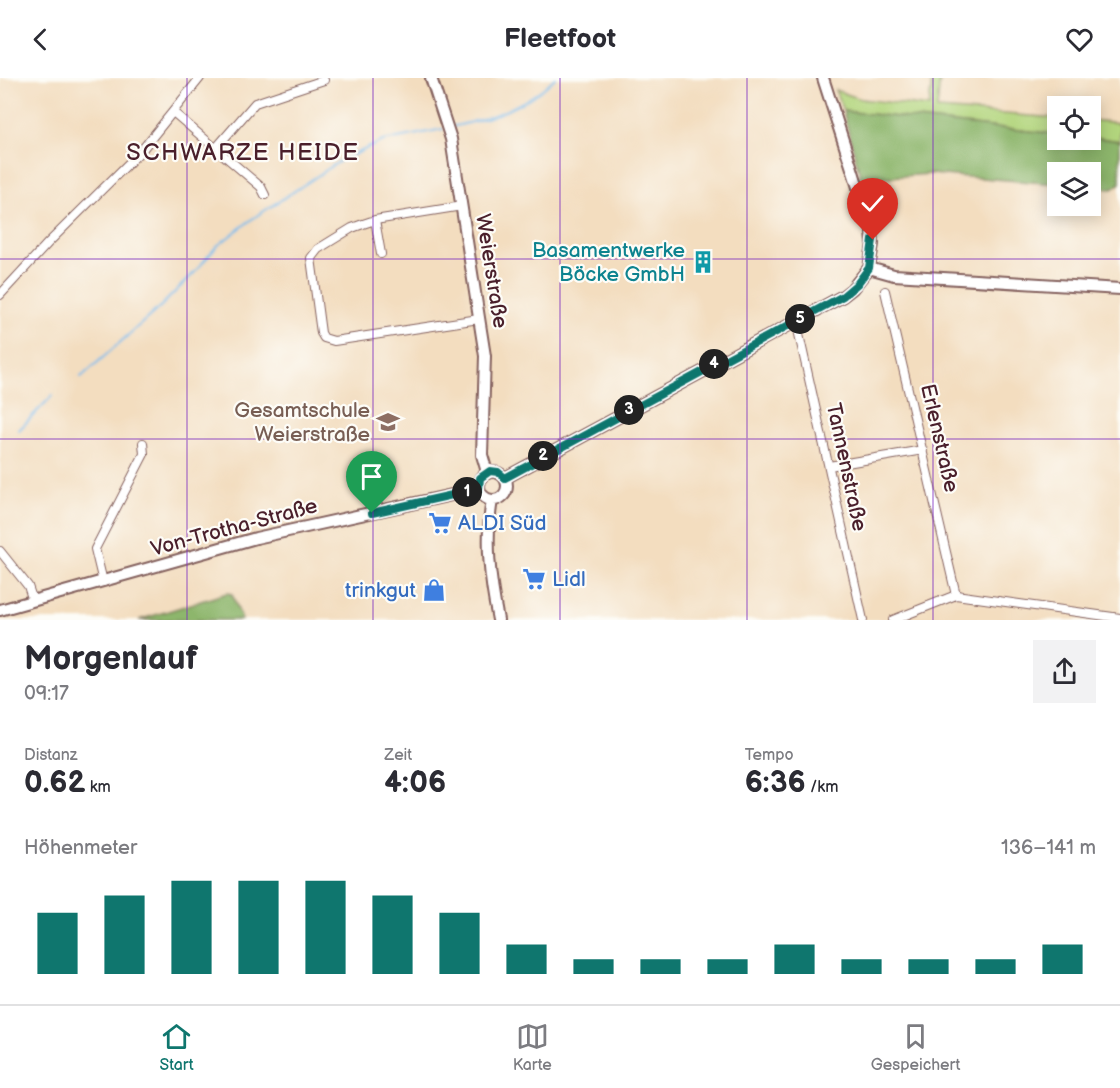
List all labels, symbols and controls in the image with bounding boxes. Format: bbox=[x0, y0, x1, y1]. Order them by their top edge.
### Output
icon: back bbox=[24, 23, 57, 56]
text: Fleetfoot bbox=[504, 23, 616, 55]
icon: heart bbox=[1063, 23, 1096, 56]
map controls bbox=[1047, 96, 1101, 216]
button: locate bbox=[1047, 96, 1101, 150]
district label: SCHWARZE HEIDE bbox=[126, 138, 360, 167]
button: layers bbox=[1047, 162, 1101, 216]
pin bbox=[847, 178, 898, 240]
icon: check bbox=[856, 187, 889, 220]
street label: Weierstraße bbox=[470, 212, 513, 330]
place label: Basamentwerke Böcke GmbH bbox=[532, 238, 685, 287]
building icon: Basamentwerke Böcke GmbH bbox=[690, 249, 716, 275]
pin: 5 bbox=[785, 304, 815, 334]
text: 5 bbox=[795, 309, 805, 328]
pin: 4 bbox=[699, 349, 729, 379]
text: 4 bbox=[709, 354, 719, 373]
street label: Erlenstraße bbox=[915, 382, 964, 495]
pin: 3 bbox=[614, 395, 644, 425]
place label: Gesamtschule Weierstraße bbox=[234, 398, 370, 447]
text: 3 bbox=[624, 400, 634, 419]
street label: Tannenstraße bbox=[821, 401, 872, 533]
school or university icon: Gesamtschule Weierstraße bbox=[375, 409, 401, 435]
pin: 2 bbox=[528, 441, 558, 471]
text: 2 bbox=[538, 446, 548, 465]
pin bbox=[346, 451, 397, 513]
icon: arrive bbox=[355, 460, 388, 493]
pin: 1 bbox=[452, 477, 482, 507]
text: 1 bbox=[464, 482, 470, 501]
street label: Von-Trotha-Straße bbox=[148, 493, 320, 562]
supermarket icon: ALDI Süd bbox=[427, 510, 453, 536]
place label: ALDI Süd bbox=[458, 511, 547, 536]
supermarket icon: Lidl bbox=[521, 566, 547, 592]
place label: Lidl bbox=[552, 567, 586, 592]
shop icon: trinkgut bbox=[421, 577, 447, 603]
place label: trinkgut bbox=[345, 578, 417, 603]
text: Morgenlauf bbox=[24, 639, 198, 679]
button: share bbox=[1033, 640, 1096, 703]
text: 09:17 bbox=[24, 682, 69, 706]
text: Distanz bbox=[24, 746, 78, 765]
text: Zeit bbox=[384, 746, 412, 765]
text: Tempo bbox=[745, 746, 794, 765]
text: 0.62 bbox=[24, 765, 85, 801]
text: 4:06 bbox=[384, 765, 446, 801]
text: 6:36 bbox=[745, 765, 806, 801]
text: km bbox=[85, 778, 111, 797]
text: /km bbox=[806, 778, 838, 797]
text: Höhenmeter bbox=[24, 836, 137, 860]
text: 136–141 m bbox=[1001, 836, 1096, 860]
tab: Start bbox=[160, 1020, 194, 1075]
tab: Karte bbox=[513, 1020, 552, 1075]
tab: Gespeichert bbox=[871, 1020, 960, 1075]

